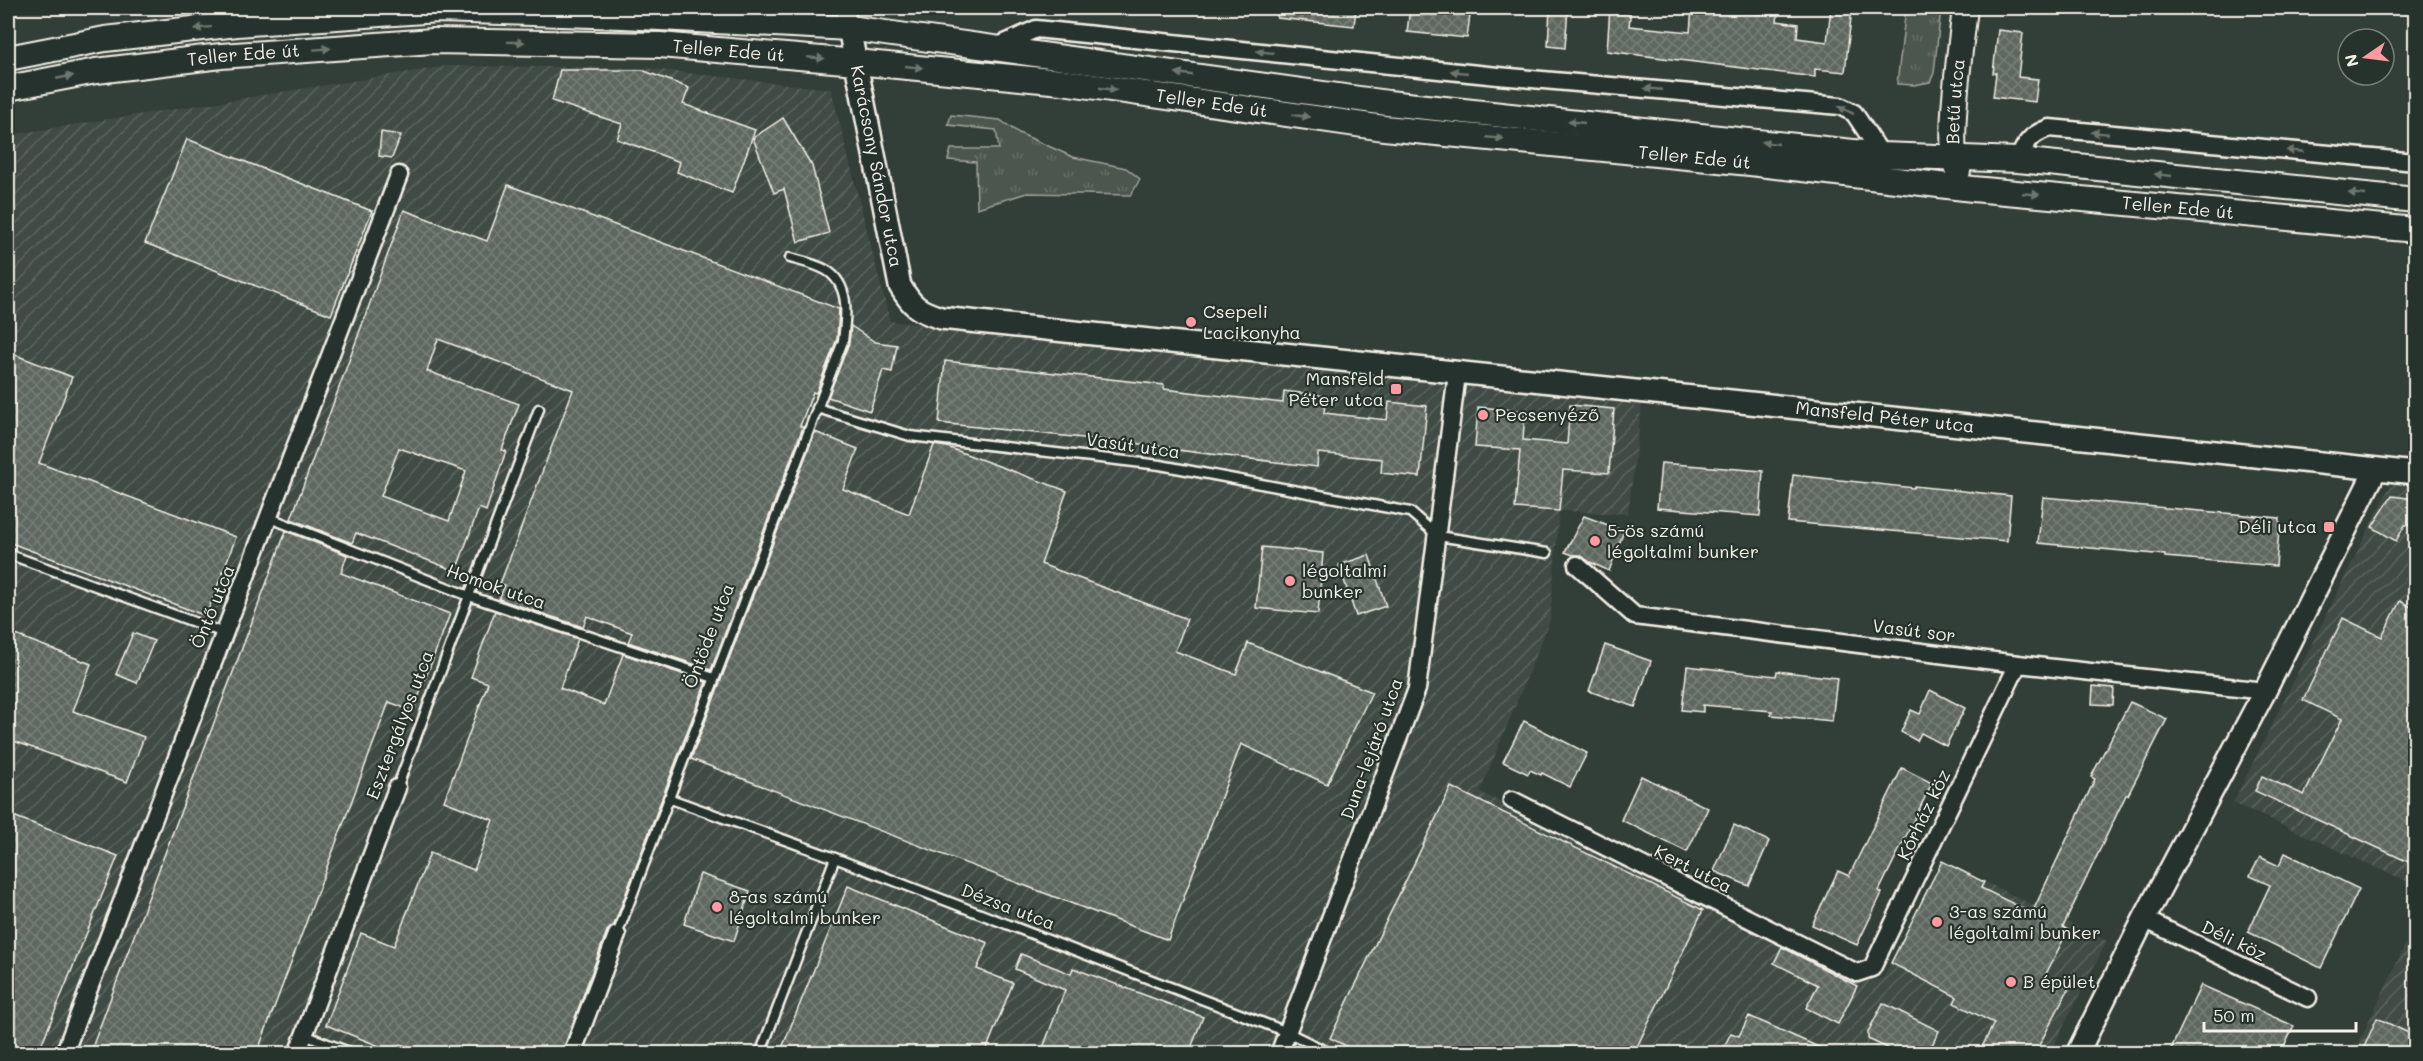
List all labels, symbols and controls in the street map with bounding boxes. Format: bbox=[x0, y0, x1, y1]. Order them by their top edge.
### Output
one-way arrow bbox=[194, 23, 213, 32]
north arrow bbox=[2336, 27, 2396, 87]
street label: Teller Ede út bbox=[672, 33, 786, 67]
street label: Teller Ede út bbox=[186, 37, 300, 71]
one-way arrow bbox=[507, 37, 526, 47]
one-way arrow bbox=[312, 44, 331, 53]
one-way arrow bbox=[1256, 47, 1275, 57]
text: N bbox=[2339, 52, 2363, 69]
one-way arrow bbox=[806, 53, 825, 63]
street label: Betű utca bbox=[1940, 58, 1970, 144]
street label: Karácsony Sándor utca bbox=[846, 63, 909, 269]
one-way arrow bbox=[905, 63, 924, 72]
one-way arrow bbox=[1450, 67, 1469, 77]
one-way arrow bbox=[1175, 70, 1194, 79]
one-way arrow bbox=[56, 72, 75, 81]
street label: Teller Ede út bbox=[1154, 83, 1269, 122]
one-way arrow bbox=[1099, 84, 1118, 93]
one-way arrow bbox=[1644, 84, 1663, 94]
one-way arrow bbox=[1838, 106, 1855, 115]
one-way arrow bbox=[1292, 112, 1311, 121]
one-way arrow bbox=[1566, 117, 1585, 127]
one-way arrow bbox=[2091, 128, 2110, 138]
one-way arrow bbox=[1485, 133, 1504, 143]
one-way arrow bbox=[1760, 138, 1779, 148]
street label: Teller Ede út bbox=[1637, 139, 1752, 174]
one-way arrow bbox=[2285, 146, 2304, 156]
one-way arrow bbox=[2154, 170, 2173, 180]
one-way arrow bbox=[2021, 189, 2040, 199]
one-way arrow bbox=[2348, 189, 2367, 199]
street label: Teller Ede út bbox=[2121, 190, 2235, 224]
place label: Csepeli Lacikonyha bbox=[1203, 299, 1301, 344]
marker: Csepeli Lacikonyha bbox=[1184, 315, 1198, 329]
place label: Mansfeld Péter utca bbox=[1288, 366, 1384, 411]
marker: Mansfeld Péter utca bbox=[1389, 382, 1403, 396]
street label: Mansfeld Péter utca bbox=[1794, 395, 1976, 438]
place label: Pecsenyéző bbox=[1495, 402, 1599, 426]
marker: Pecsenyéző bbox=[1476, 408, 1490, 422]
street label: Vasút utca bbox=[1085, 427, 1182, 463]
place label: Déli utca bbox=[2238, 514, 2317, 538]
place label: 5-ös számú légoltalmi bunker bbox=[1607, 518, 1759, 563]
marker: Déli utca bbox=[2322, 520, 2336, 534]
marker: 5-ös számú légoltalmi bunker bbox=[1588, 534, 1602, 548]
street label: Homok utca bbox=[444, 558, 549, 614]
place label: légoltalmi bunker bbox=[1302, 558, 1387, 603]
street label: Öntő utca bbox=[184, 561, 240, 652]
marker: légoltalmi bunker bbox=[1283, 574, 1297, 588]
street label: Öntöde utca bbox=[677, 580, 739, 692]
street label: Vasút sor bbox=[1871, 613, 1957, 647]
street label: Esztergályos utca bbox=[360, 647, 438, 802]
street label: Duna-lejáró utca bbox=[1334, 675, 1408, 823]
street label: Kórház köz bbox=[1891, 765, 1955, 864]
street label: Kert utca bbox=[1650, 838, 1736, 898]
street label: Dézsa utca bbox=[958, 877, 1059, 935]
place label: 8-as számú légoltalmi bunker bbox=[729, 884, 881, 929]
place label: 3-as számú légoltalmi bunker bbox=[1949, 899, 2101, 944]
marker: 8-as számú légoltalmi bunker bbox=[710, 900, 724, 914]
street label: Déli köz bbox=[2198, 914, 2271, 966]
marker: 3-as számú légoltalmi bunker bbox=[1930, 915, 1944, 929]
place label: B épület bbox=[2023, 969, 2096, 993]
marker: B épület bbox=[2004, 975, 2018, 989]
scale bar bbox=[2204, 995, 2356, 1033]
text: 50 m bbox=[2213, 1003, 2255, 1027]

